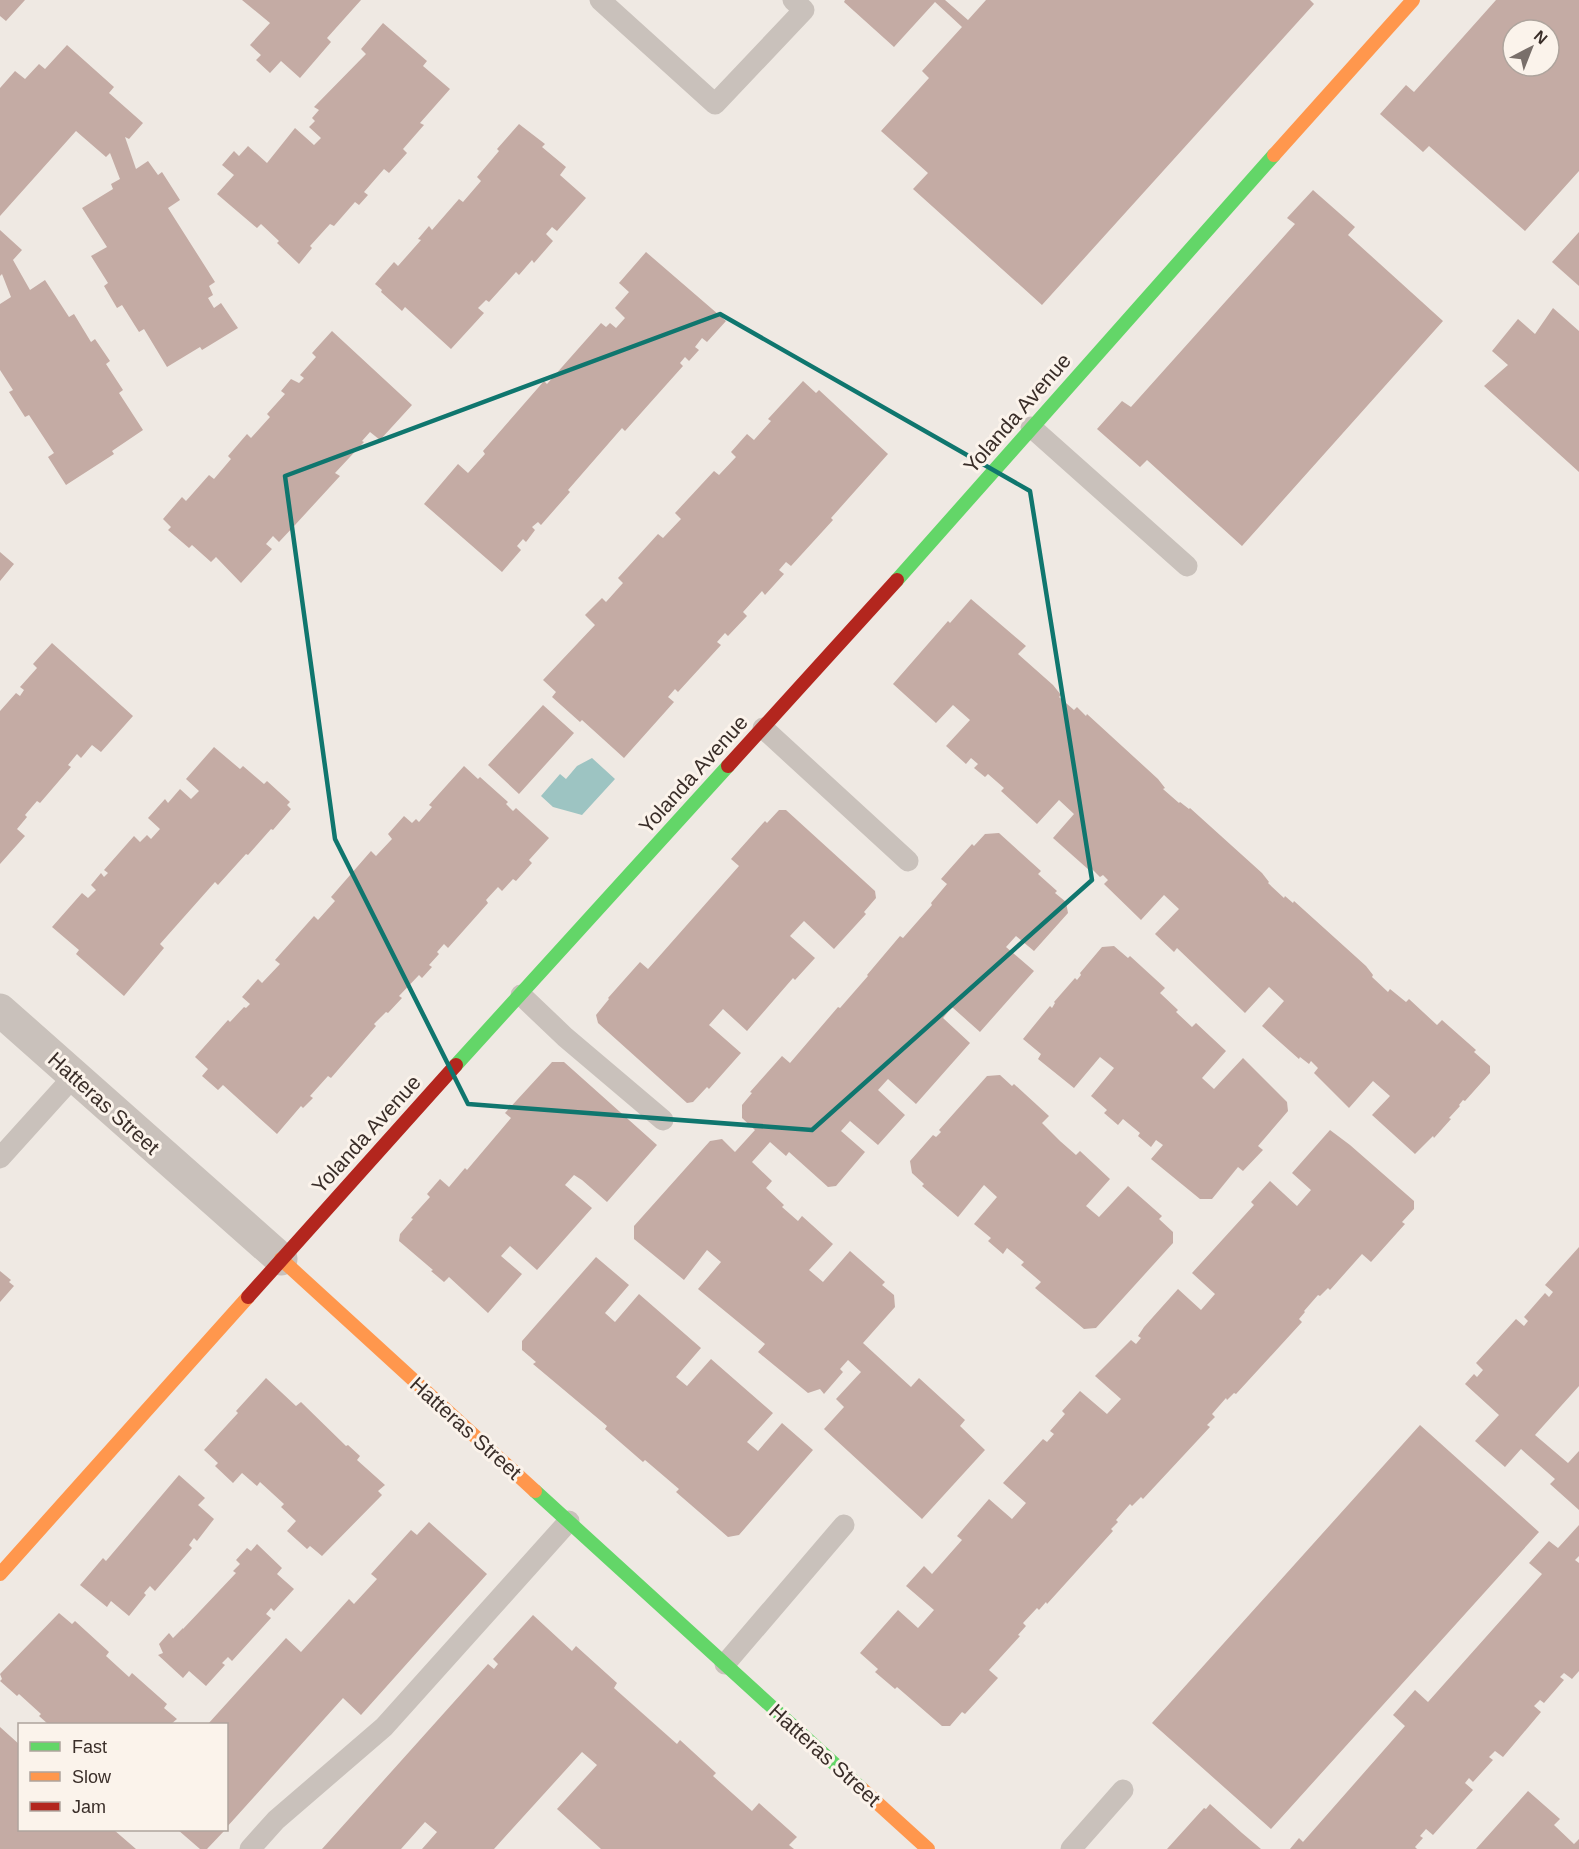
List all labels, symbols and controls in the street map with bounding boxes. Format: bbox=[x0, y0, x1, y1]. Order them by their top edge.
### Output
north arrow bbox=[1501, 18, 1561, 78]
text: N bbox=[1531, 27, 1551, 47]
street label: Yolanda Avenue bbox=[959, 349, 1075, 477]
street label: Yolanda Avenue bbox=[634, 710, 752, 838]
street label: Hatteras Street bbox=[44, 1047, 164, 1159]
street label: Yolanda Avenue bbox=[307, 1070, 425, 1198]
street label: Hatteras Street bbox=[406, 1372, 526, 1484]
street label: Hatteras Street bbox=[765, 1699, 885, 1811]
legend bbox=[18, 1723, 228, 1831]
text: Fast bbox=[72, 1737, 107, 1757]
text: Slow bbox=[72, 1767, 112, 1787]
text: Jam bbox=[72, 1797, 106, 1817]

